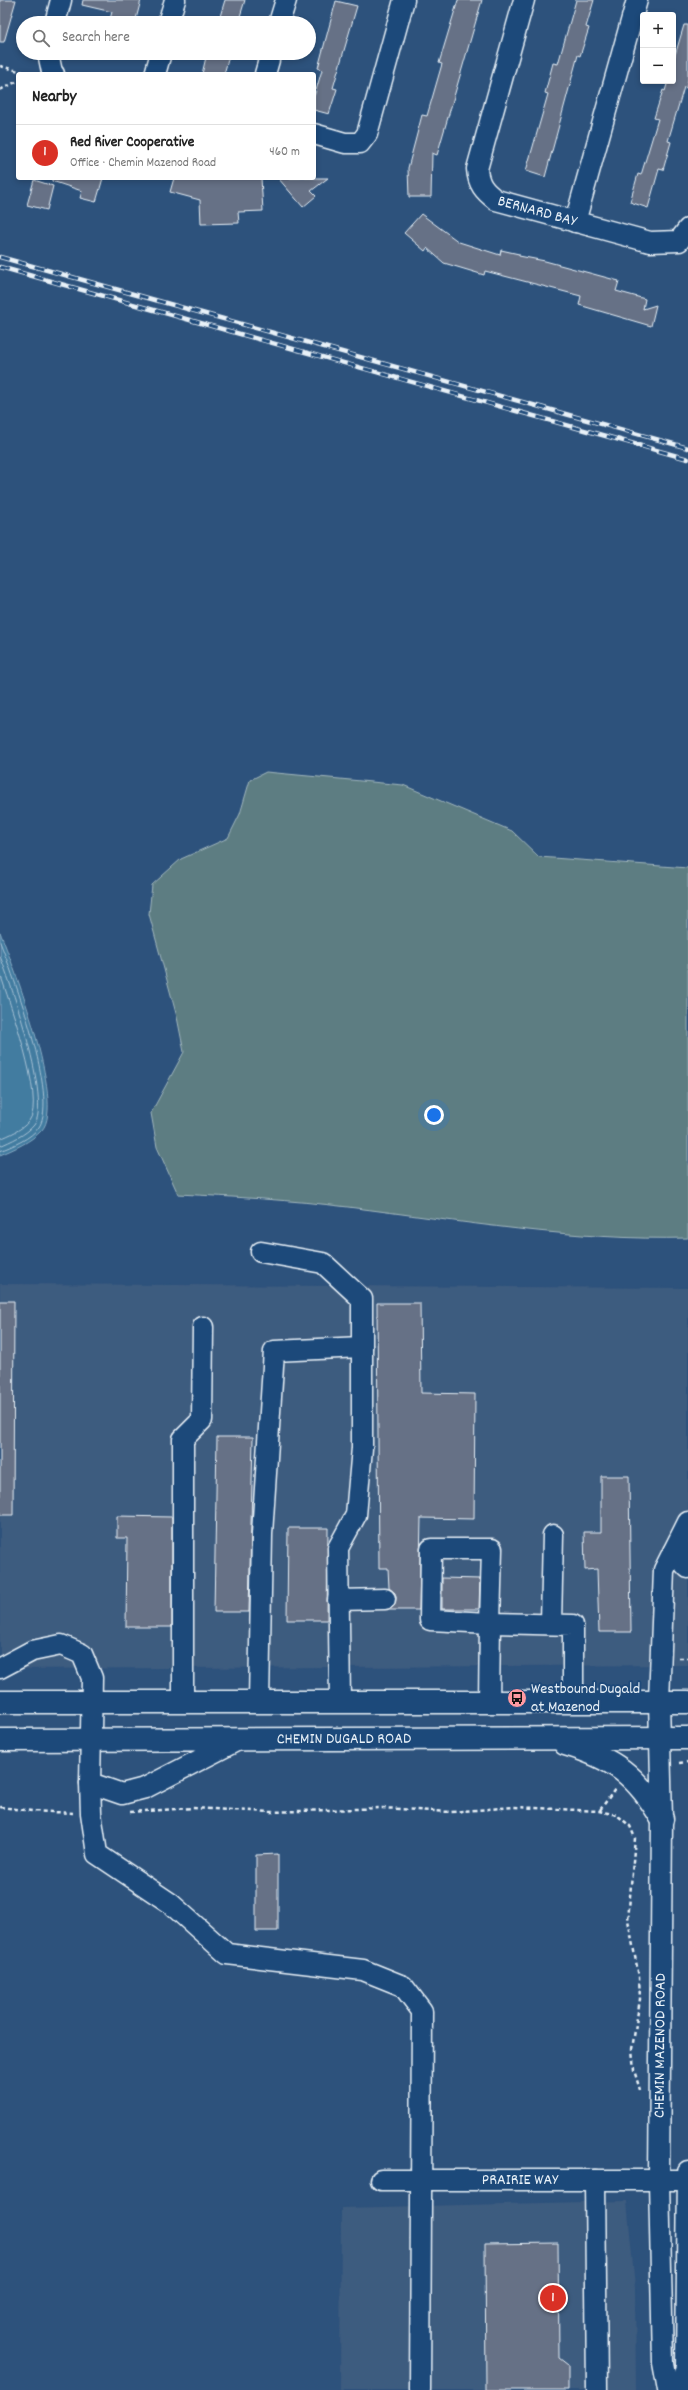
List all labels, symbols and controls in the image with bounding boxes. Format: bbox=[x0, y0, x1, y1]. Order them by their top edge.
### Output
map controls bbox=[640, 12, 676, 84]
button: + bbox=[640, 12, 676, 48]
search box bbox=[16, 16, 316, 60]
icon: search bbox=[30, 27, 52, 49]
text: Search here bbox=[62, 27, 130, 49]
button: − bbox=[640, 48, 676, 84]
text: Nearby bbox=[32, 86, 76, 110]
text: Red River Cooperative bbox=[70, 132, 194, 154]
text: 1 bbox=[44, 143, 46, 162]
text: 460 m bbox=[269, 143, 300, 162]
text: Office · Chemin Mazenod Road bbox=[70, 154, 216, 173]
street label: BERNARD BAY bbox=[495, 189, 581, 233]
your location bbox=[424, 1105, 444, 1125]
place label: Westbound Dugald at Mazenod bbox=[531, 1678, 640, 1719]
bus stop icon: Westbound Dugald at Mazenod bbox=[506, 1687, 528, 1709]
street label: CHEMIN DUGALD ROAD bbox=[277, 1727, 411, 1751]
street label: CHEMIN MAZENOD ROAD bbox=[648, 1973, 672, 2118]
street label: PRAIRIE WAY bbox=[482, 2169, 559, 2192]
pin: 1 bbox=[540, 2283, 566, 2313]

